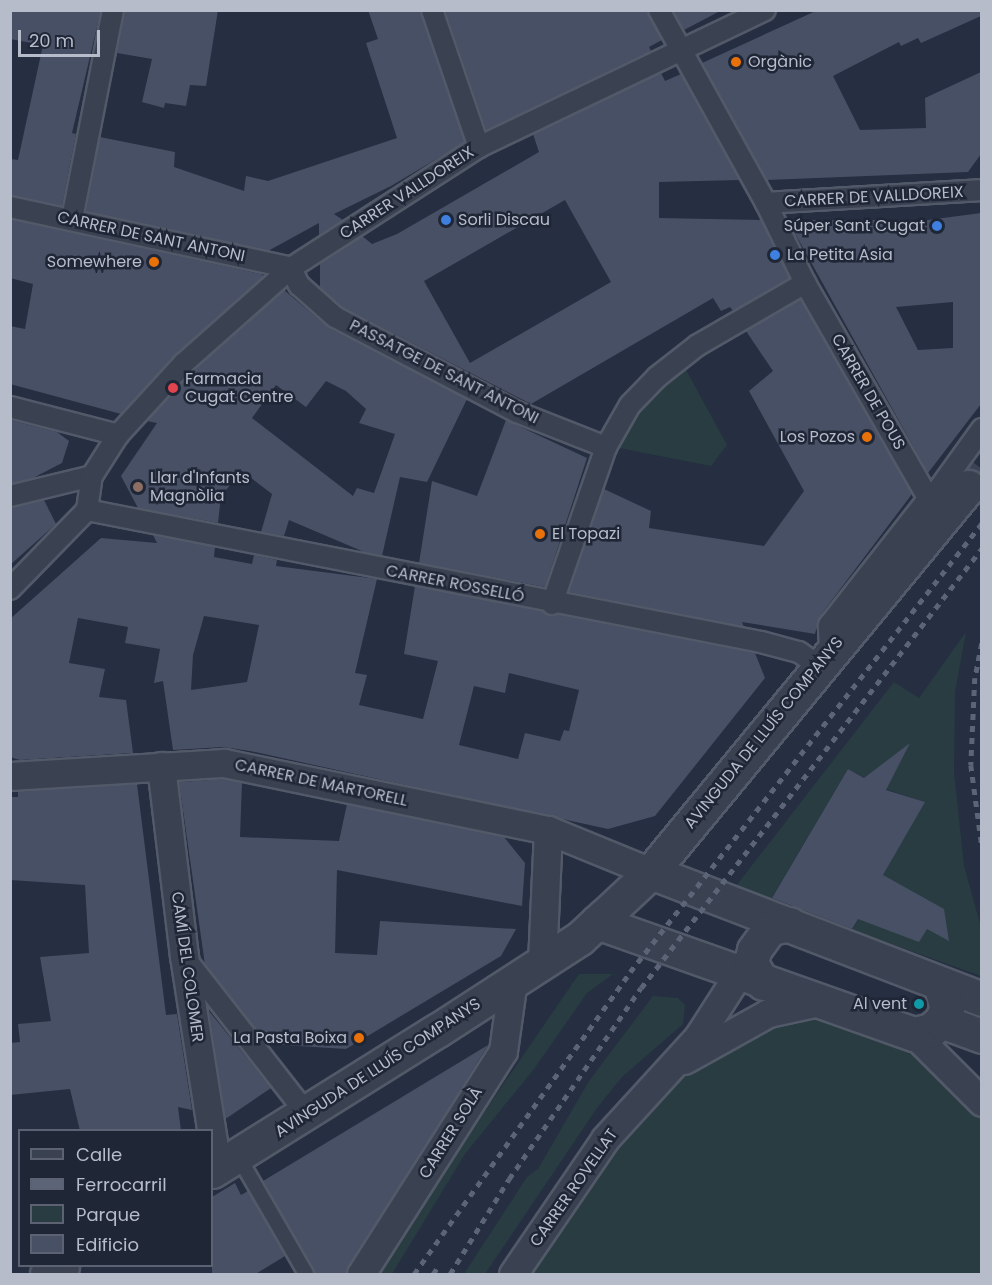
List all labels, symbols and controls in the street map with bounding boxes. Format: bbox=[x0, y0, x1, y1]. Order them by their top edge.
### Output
scale bar bbox=[21, 18, 104, 56]
text: 20 m bbox=[29, 28, 74, 53]
place label: Orgànic bbox=[748, 52, 812, 72]
marker: Orgànic bbox=[729, 55, 743, 69]
street label: CARRER VALLDOREIX bbox=[336, 142, 478, 244]
street label: CARRER DE VALLDOREIX bbox=[784, 183, 964, 211]
street label: CARRER DE SANT ANTONI bbox=[55, 208, 247, 266]
place label: Sorli Discau bbox=[458, 210, 550, 230]
marker: Sorli Discau bbox=[439, 213, 453, 227]
place label: Súper Sant Cugat bbox=[784, 216, 925, 236]
marker: Súper Sant Cugat bbox=[930, 219, 944, 233]
place label: La Petita Asia bbox=[787, 245, 893, 265]
marker: La Petita Asia bbox=[768, 248, 782, 262]
place label: Somewhere bbox=[47, 252, 142, 272]
marker: Somewhere bbox=[147, 255, 161, 269]
street label: PASSATGE DE SANT ANTONI bbox=[346, 316, 542, 428]
street label: CARRER DE POUS bbox=[827, 331, 909, 453]
place label: Farmacia Cugat Centre bbox=[185, 369, 294, 407]
marker: Farmacia Cugat Centre bbox=[166, 381, 180, 395]
place label: Los Pozos bbox=[780, 427, 855, 447]
marker: Los Pozos bbox=[860, 430, 874, 444]
place label: Llar d'Infants Magnòlia bbox=[150, 468, 250, 506]
marker: Llar d'Infants Magnòlia bbox=[131, 480, 145, 494]
place label: El Topazi bbox=[552, 524, 620, 544]
marker: El Topazi bbox=[533, 527, 547, 541]
street label: CARRER ROSSELLÓ bbox=[384, 561, 526, 607]
street label: AVINGUDA DE LLUÍS COMPANYS bbox=[681, 633, 847, 833]
street label: CARRER DE MARTORELL bbox=[233, 755, 409, 811]
street label: CAMÍ DEL COLOMER bbox=[167, 890, 207, 1044]
street label: AVINGUDA DE LLUÍS COMPANYS bbox=[272, 994, 484, 1142]
place label: Al vent bbox=[853, 994, 907, 1014]
marker: Al vent bbox=[912, 997, 926, 1011]
place label: La Pasta Boixa bbox=[233, 1028, 347, 1048]
marker: La Pasta Boixa bbox=[352, 1031, 366, 1045]
street label: CARRER SOLÀ bbox=[415, 1084, 487, 1182]
street label: CARRER ROVELLAT bbox=[526, 1125, 622, 1251]
legend bbox=[18, 1129, 213, 1267]
text: Calle bbox=[76, 1142, 122, 1167]
text: Ferrocarril bbox=[76, 1172, 167, 1197]
text: Parque bbox=[76, 1202, 140, 1227]
text: Edificio bbox=[76, 1232, 139, 1257]

